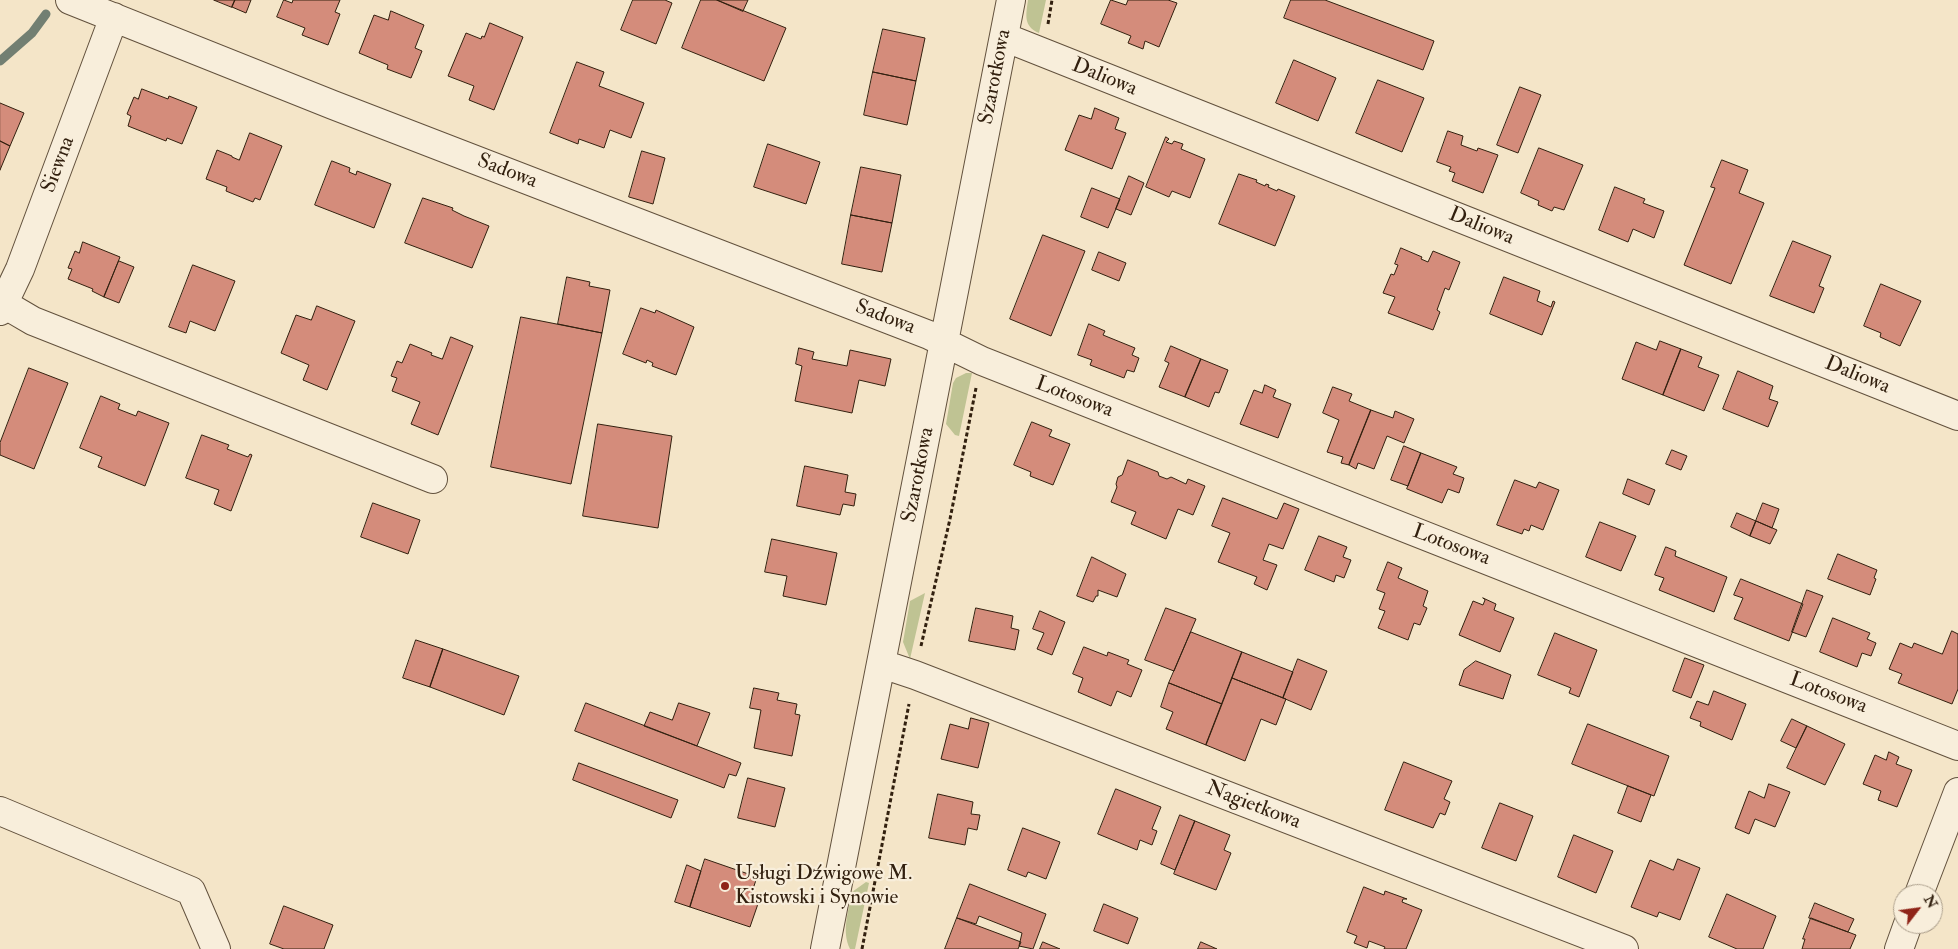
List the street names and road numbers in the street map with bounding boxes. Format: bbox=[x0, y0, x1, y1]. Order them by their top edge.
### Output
street label: Szarotkowa bbox=[974, 27, 1018, 127]
street label: Daliowa bbox=[1068, 54, 1140, 102]
street label: Siewna bbox=[37, 133, 81, 197]
street label: Sadowa bbox=[473, 149, 541, 195]
street label: Daliowa bbox=[1445, 203, 1517, 251]
street label: Sadowa bbox=[851, 295, 919, 341]
street label: Daliowa bbox=[1821, 352, 1893, 400]
street label: Lotosowa bbox=[1032, 372, 1116, 424]
street label: Szarotkowa bbox=[897, 425, 941, 525]
street label: Lotosowa bbox=[1409, 520, 1493, 572]
street label: Lotosowa bbox=[1786, 668, 1870, 720]
street label: Nagietkowa bbox=[1202, 776, 1304, 836]

